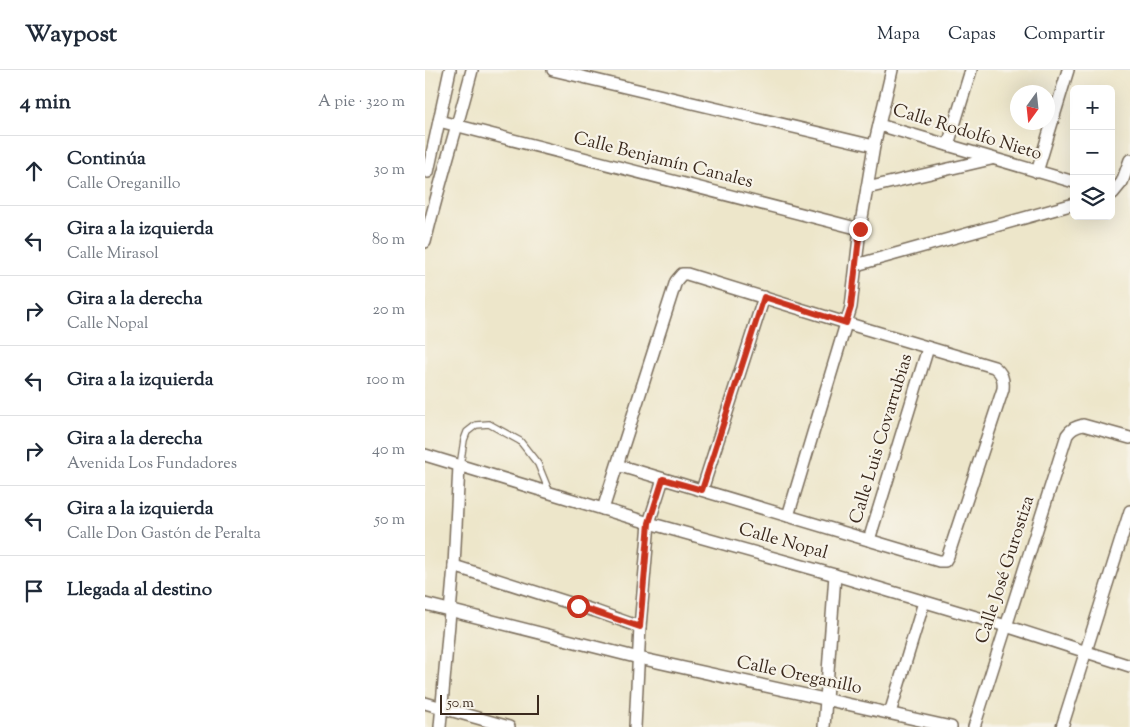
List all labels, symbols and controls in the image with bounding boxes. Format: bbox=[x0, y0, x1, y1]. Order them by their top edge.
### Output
text: Waypost bbox=[25, 18, 117, 52]
text: Mapa bbox=[877, 22, 920, 48]
text: Capas bbox=[948, 22, 996, 48]
text: Compartir bbox=[1024, 22, 1105, 48]
north arrow bbox=[1010, 85, 1055, 130]
map controls bbox=[1070, 85, 1115, 220]
button: + bbox=[1070, 85, 1115, 130]
text: 4 min bbox=[20, 88, 71, 118]
text: A pie · 320 m bbox=[318, 91, 405, 114]
street label: Calle Rodolfo Nieto bbox=[889, 98, 1045, 168]
street label: Calle Benjamín Canales bbox=[570, 126, 756, 196]
button: − bbox=[1070, 130, 1115, 175]
text: Continúa bbox=[67, 146, 146, 173]
icon: ahead bbox=[20, 157, 48, 185]
text: 30 m bbox=[374, 159, 405, 182]
text: Calle Oreganillo bbox=[67, 173, 181, 196]
button: layers bbox=[1070, 175, 1115, 220]
text: Gira a la izquierda bbox=[67, 216, 213, 243]
route end bbox=[849, 218, 872, 241]
icon: left bbox=[20, 227, 48, 255]
text: 80 m bbox=[372, 229, 405, 252]
text: Calle Mirasol bbox=[67, 243, 159, 266]
text: Gira a la derecha bbox=[67, 286, 202, 313]
icon: right bbox=[20, 297, 48, 325]
text: 20 m bbox=[372, 299, 405, 322]
text: Calle Nopal bbox=[67, 313, 149, 336]
street label: Calle Luis Covarrubias bbox=[844, 351, 920, 527]
icon: left bbox=[20, 367, 48, 395]
text: Gira a la izquierda bbox=[67, 367, 213, 394]
text: 100 m bbox=[366, 369, 405, 392]
text: Gira a la derecha bbox=[67, 426, 202, 453]
icon: right bbox=[20, 437, 48, 465]
text: 40 m bbox=[372, 439, 405, 462]
text: Avenida Los Fundadores bbox=[67, 453, 237, 476]
street label: Calle José Gurostiza bbox=[970, 493, 1042, 647]
text: Gira a la izquierda bbox=[67, 496, 213, 523]
icon: left bbox=[20, 507, 48, 535]
text: 50 m bbox=[374, 509, 405, 532]
street label: Calle Nopal bbox=[735, 517, 831, 567]
text: Calle Don Gastón de Peralta bbox=[67, 523, 261, 546]
icon: arrive bbox=[20, 577, 48, 605]
text: Llegada al destino bbox=[67, 577, 212, 604]
route start bbox=[567, 595, 590, 618]
street label: Calle Oreganillo bbox=[734, 650, 864, 702]
scale bar bbox=[440, 692, 539, 715]
text: 50 m bbox=[447, 694, 474, 714]

